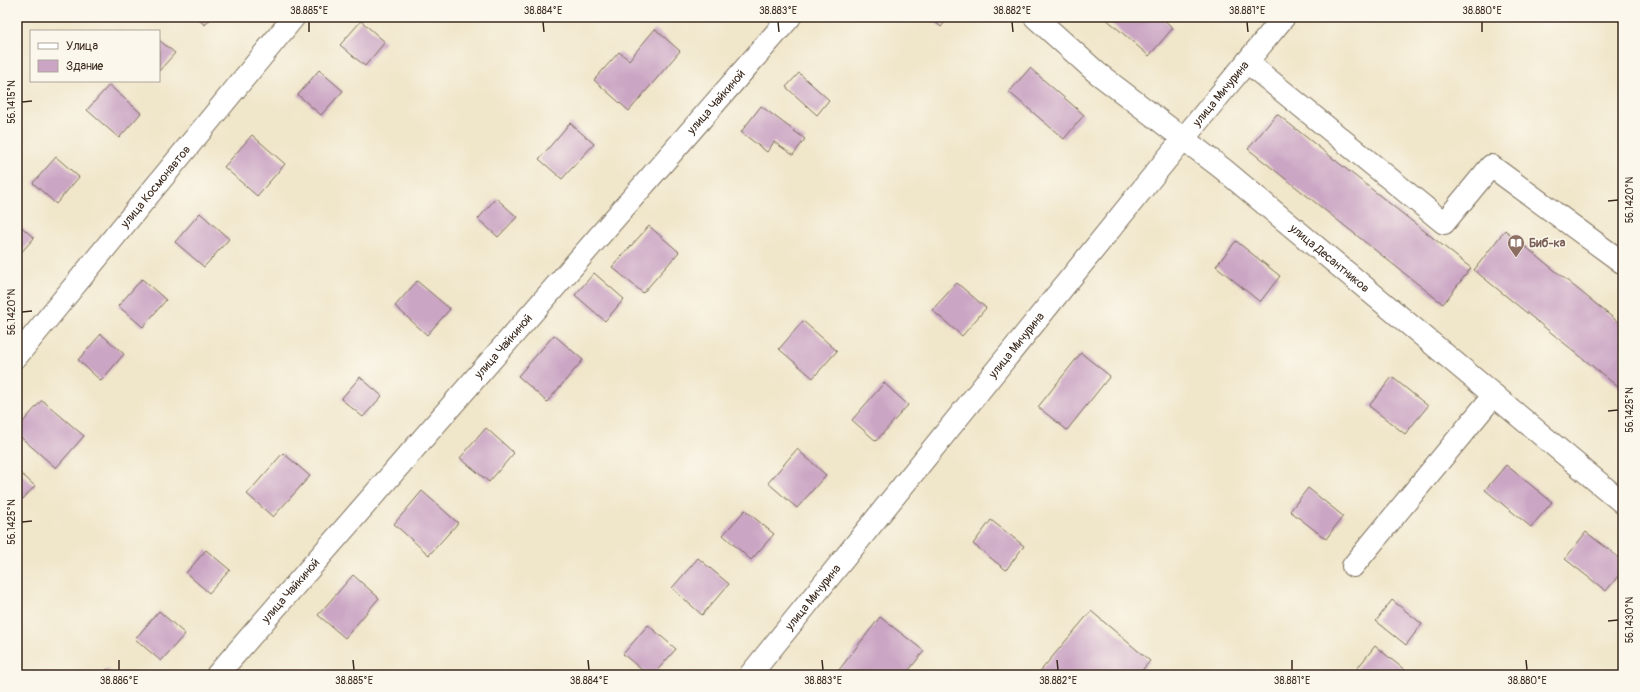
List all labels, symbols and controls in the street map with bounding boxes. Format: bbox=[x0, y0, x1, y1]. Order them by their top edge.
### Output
text: 38.885°E bbox=[290, 5, 328, 17]
text: 38.884°E bbox=[524, 5, 562, 17]
text: 38.883°E bbox=[759, 5, 797, 17]
text: 38.882°E bbox=[993, 5, 1031, 17]
text: 38.881°E bbox=[1229, 5, 1265, 17]
text: 38.880°E bbox=[1462, 5, 1502, 17]
legend bbox=[30, 30, 160, 82]
text: Улица bbox=[66, 39, 98, 54]
street label: улица Мичурина bbox=[1189, 58, 1252, 130]
text: Здание bbox=[66, 59, 103, 74]
street label: улица Чайкиной bbox=[683, 66, 748, 138]
text: 56.1415°N bbox=[6, 80, 18, 124]
street label: улица Космонавтов bbox=[117, 142, 194, 232]
text: 56.1420°N bbox=[1624, 176, 1636, 223]
street label: улица Десантников bbox=[1286, 220, 1373, 296]
library icon: Биб-ка bbox=[1506, 233, 1526, 258]
place label: Биб-ка bbox=[1529, 236, 1566, 251]
text: 56.1420°N bbox=[6, 288, 18, 335]
street label: улица Мичурина bbox=[985, 309, 1048, 382]
street label: улица Чайкиной bbox=[470, 311, 536, 382]
text: 56.1425°N bbox=[1624, 387, 1636, 433]
text: 56.1425°N bbox=[6, 499, 18, 545]
street label: улица Чайкиной bbox=[258, 555, 323, 627]
street label: улица Мичурина bbox=[781, 561, 844, 634]
text: 56.1430°N bbox=[1624, 596, 1636, 643]
text: 38.886°E bbox=[100, 675, 138, 687]
text: 38.885°E bbox=[335, 675, 373, 687]
text: 38.884°E bbox=[570, 675, 608, 687]
text: 38.883°E bbox=[804, 675, 842, 687]
text: 38.882°E bbox=[1039, 675, 1077, 687]
text: 38.881°E bbox=[1274, 675, 1310, 687]
text: 38.880°E bbox=[1507, 675, 1547, 687]

